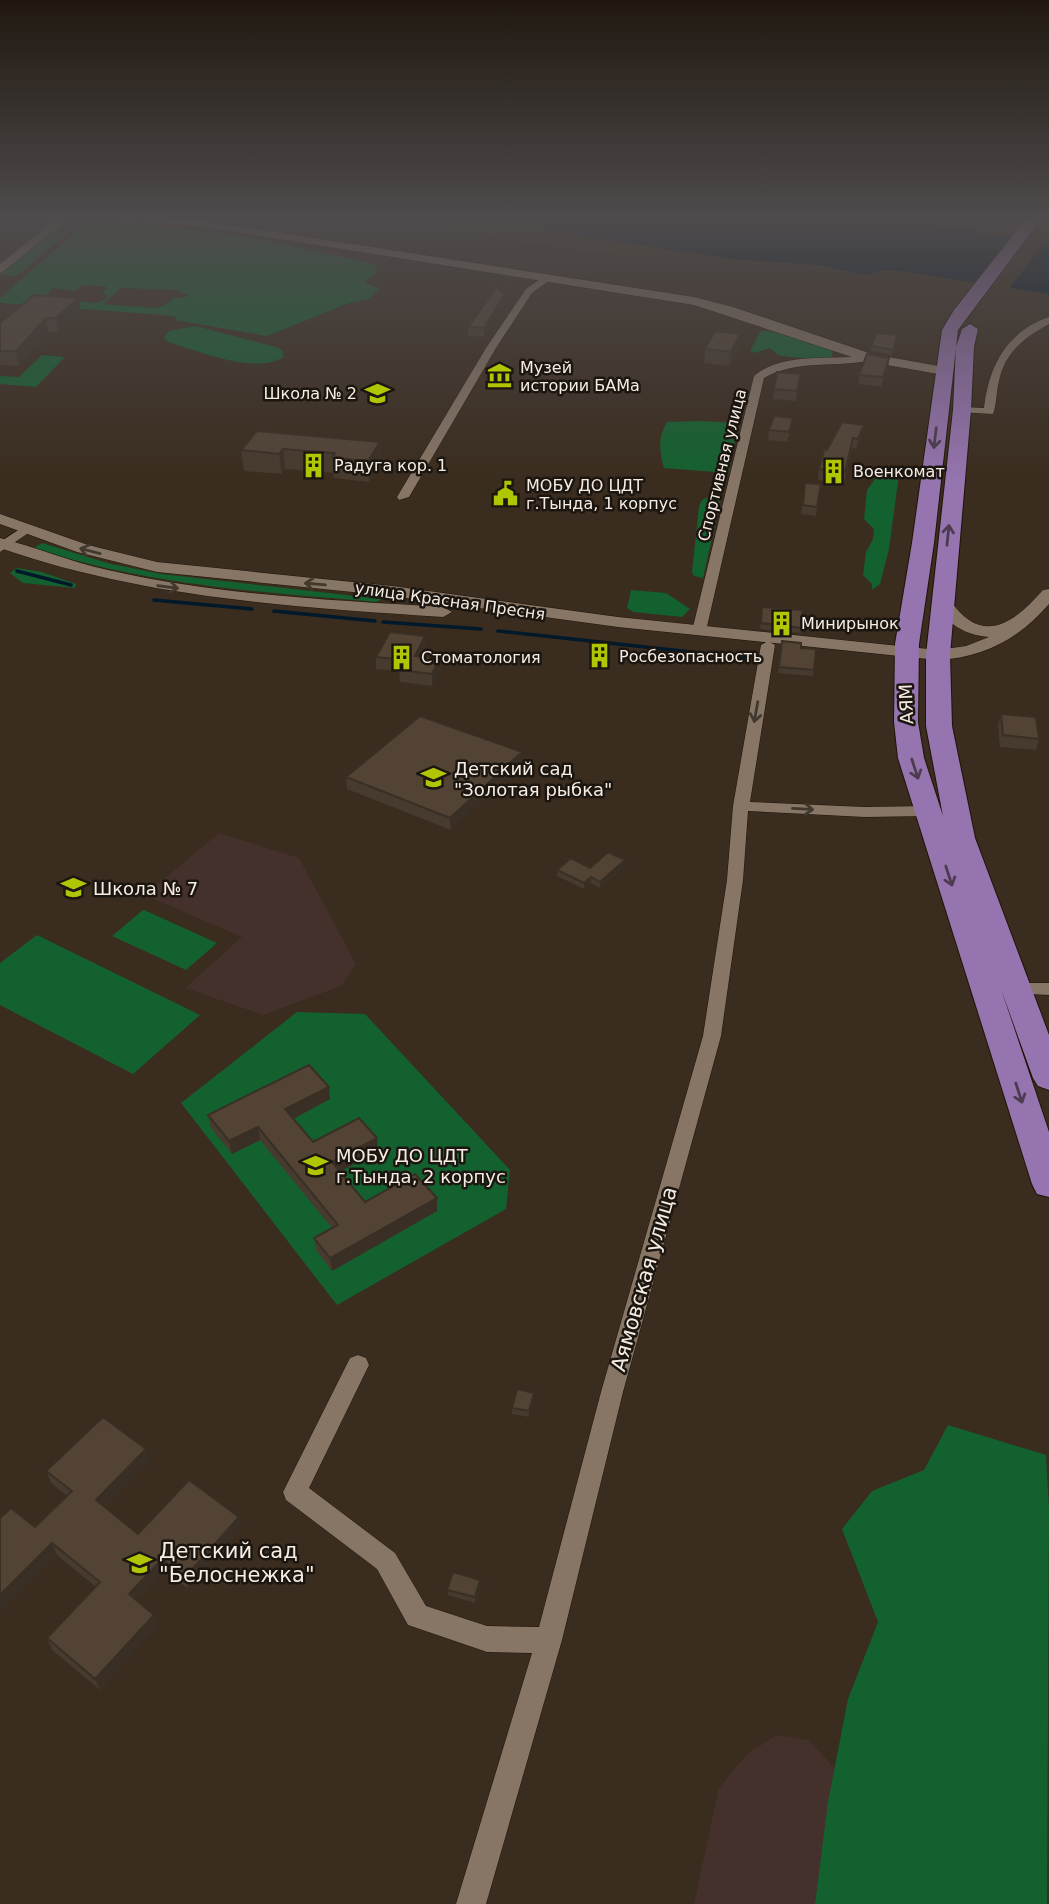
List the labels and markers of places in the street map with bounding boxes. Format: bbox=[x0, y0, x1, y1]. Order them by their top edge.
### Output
place label: Музей истории БАМа bbox=[520, 358, 640, 395]
museum icon: Музей истории БАМа bbox=[486, 362, 514, 390]
school or university icon: Школа № 2 bbox=[363, 379, 391, 407]
place label: Школа № 2 bbox=[263, 384, 357, 403]
building icon: Радуга кор. 1 bbox=[300, 451, 328, 479]
place label: Радуга кор. 1 bbox=[334, 456, 447, 475]
building icon: Военкомат bbox=[819, 457, 847, 485]
place label: Военкомат bbox=[853, 462, 945, 481]
place label: МОБУ ДО ЦДТ г.Тында, 1 корпус bbox=[526, 476, 677, 513]
public building icon: МОБУ ДО ЦДТ г.Тында, 1 корпус bbox=[492, 480, 520, 508]
building icon: Минирынок bbox=[767, 609, 795, 637]
place label: Минирынок bbox=[801, 614, 899, 633]
building icon: Росбезопасность bbox=[585, 642, 613, 670]
building icon: Стоматология bbox=[387, 643, 415, 671]
place label: Росбезопасность bbox=[619, 647, 762, 666]
place label: Стоматология bbox=[421, 648, 541, 667]
place label: Детский сад "Золотая рыбка" bbox=[454, 758, 612, 800]
school or university icon: Детский сад "Золотая рыбка" bbox=[420, 764, 448, 792]
school or university icon: Школа № 7 bbox=[59, 874, 87, 902]
place label: Школа № 7 bbox=[93, 878, 198, 899]
place label: МОБУ ДО ЦДТ г.Тында, 2 корпус bbox=[336, 1145, 506, 1187]
school or university icon: МОБУ ДО ЦДТ г.Тында, 2 корпус bbox=[302, 1151, 330, 1179]
place label: Детский сад "Белоснежка" bbox=[159, 1539, 315, 1587]
school or university icon: Детский сад "Белоснежка" bbox=[125, 1549, 153, 1577]

